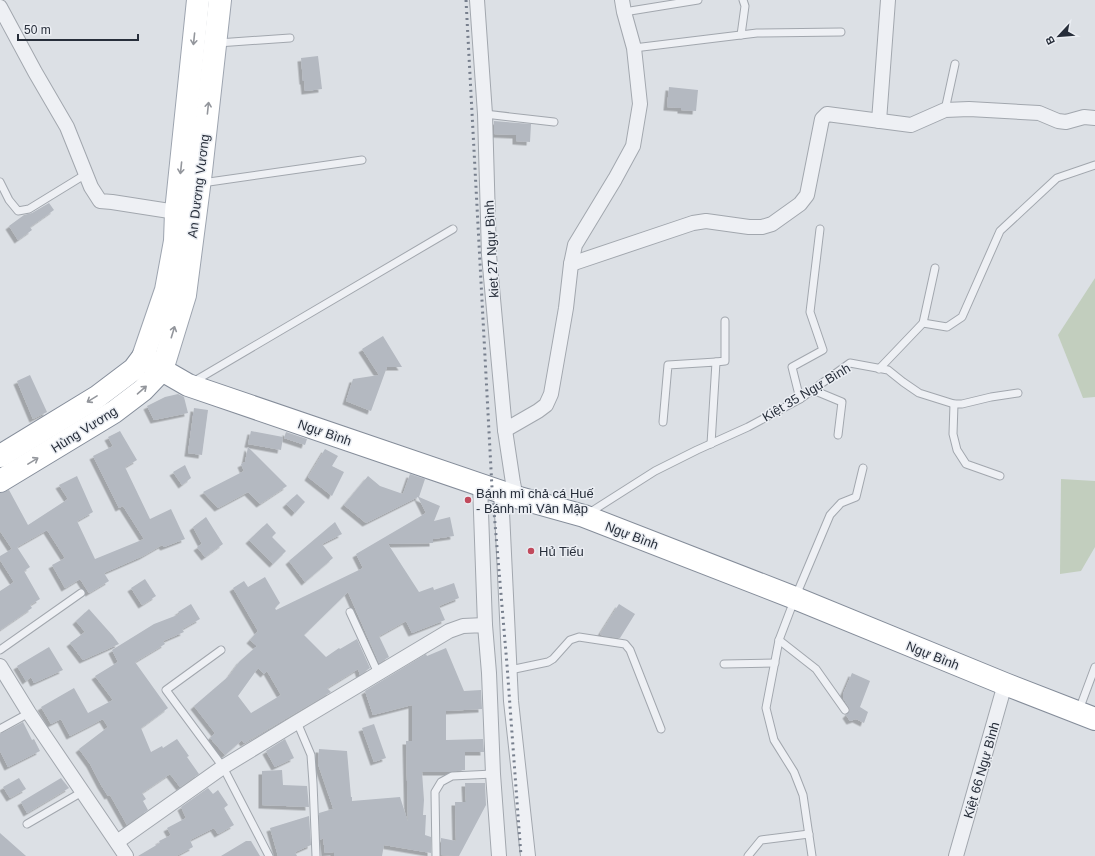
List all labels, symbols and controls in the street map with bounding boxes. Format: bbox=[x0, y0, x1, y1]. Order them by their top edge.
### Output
scale bar bbox=[18, 16, 138, 42]
north arrow bbox=[1039, 16, 1079, 56]
text: 50 m bbox=[24, 23, 51, 37]
one-way arrow bbox=[190, 32, 198, 45]
text: B bbox=[1043, 34, 1057, 47]
one-way arrow bbox=[204, 102, 212, 115]
street label: An Dương Vương bbox=[185, 133, 212, 239]
one-way arrow bbox=[177, 161, 184, 174]
street label: kiet 27 Ngự Bình bbox=[481, 200, 502, 298]
one-way arrow bbox=[170, 326, 177, 339]
street label: Kiệt 35 Ngự Bình bbox=[760, 360, 853, 425]
one-way arrow bbox=[137, 386, 147, 395]
one-way arrow bbox=[86, 396, 98, 404]
street label: Hùng Vương bbox=[48, 403, 120, 456]
street label: Ngự Bình bbox=[296, 416, 354, 449]
one-way arrow bbox=[27, 456, 39, 464]
place label: Bánh mì chả cá Huế - Bánh mì Vân Mập bbox=[476, 486, 595, 516]
marker: Bánh mì chả cá Huế - Bánh mì Vân Mập bbox=[463, 495, 473, 505]
street label: Ngự Bình bbox=[603, 518, 661, 552]
place label: Hủ Tiếu bbox=[539, 544, 584, 559]
marker: Hủ Tiếu bbox=[526, 546, 536, 556]
street label: Ngự Bình bbox=[904, 638, 961, 673]
street label: Kiệt 66 Ngự Bình bbox=[961, 720, 1002, 820]

